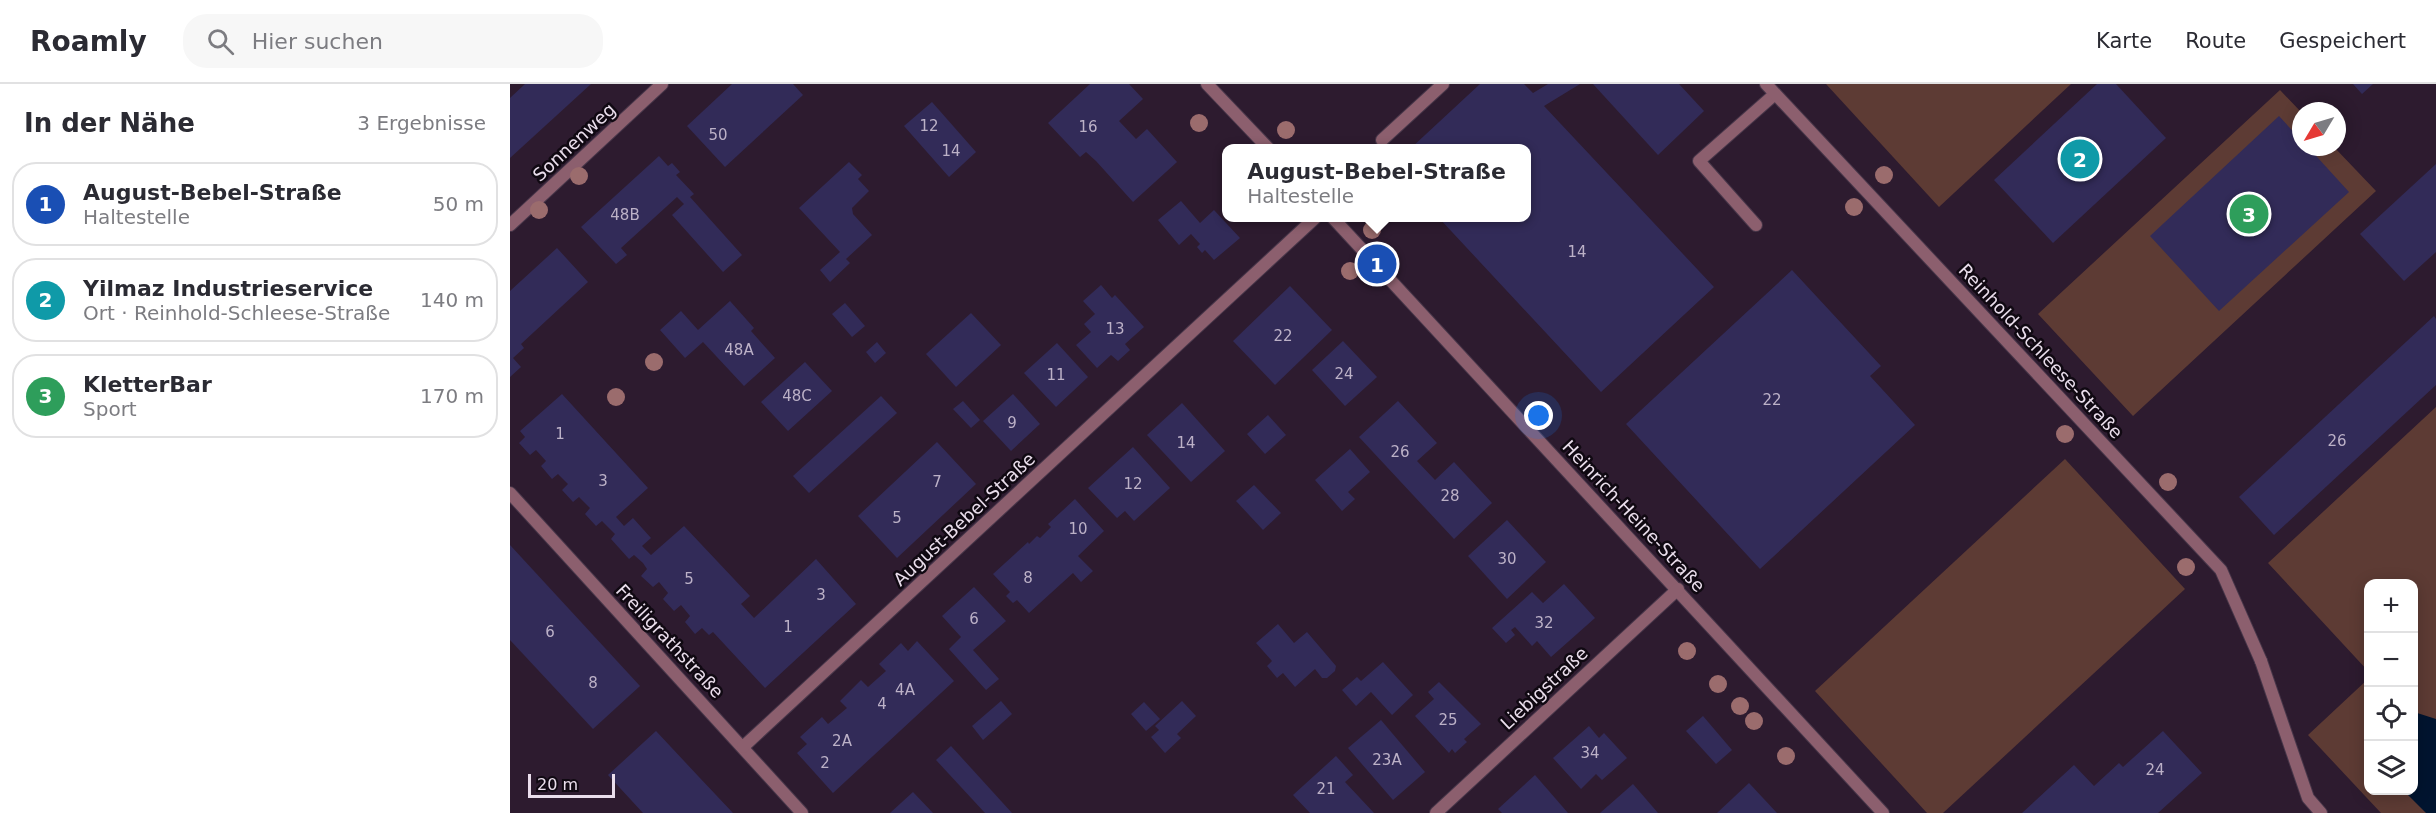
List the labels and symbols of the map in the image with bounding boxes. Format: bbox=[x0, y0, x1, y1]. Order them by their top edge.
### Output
street label: Sonnenweg bbox=[528, 99, 620, 185]
north arrow bbox=[2292, 102, 2346, 156]
house number: 12 bbox=[919, 117, 939, 135]
house number: 16 bbox=[1078, 118, 1098, 136]
house number: 50 bbox=[708, 126, 728, 144]
pin: 2 bbox=[2060, 136, 2100, 182]
house number: 14 bbox=[941, 142, 961, 160]
pin: 3 bbox=[2230, 192, 2268, 236]
house number: 48B bbox=[610, 206, 640, 224]
pin: 1 bbox=[1358, 242, 1396, 286]
house number: 14 bbox=[1567, 243, 1587, 261]
street label: Reinhold-Schleese-Straße bbox=[1955, 259, 2127, 443]
house number: 13 bbox=[1105, 320, 1125, 338]
house number: 22 bbox=[1273, 327, 1293, 345]
house number: 48A bbox=[724, 341, 754, 359]
house number: 24 bbox=[1334, 365, 1354, 383]
house number: 11 bbox=[1046, 366, 1066, 384]
house number: 48C bbox=[782, 387, 812, 405]
house number: 22 bbox=[1762, 391, 1782, 409]
your location bbox=[1524, 401, 1553, 430]
house number: 9 bbox=[1007, 414, 1017, 432]
house number: 1 bbox=[555, 425, 565, 443]
house number: 26 bbox=[2327, 432, 2347, 450]
house number: 14 bbox=[1176, 434, 1196, 452]
street label: Heinrich-Heine-Straße bbox=[1558, 436, 1710, 596]
house number: 26 bbox=[1390, 443, 1410, 461]
street label: August-Bebel-Straße bbox=[889, 448, 1039, 590]
house number: 3 bbox=[598, 472, 608, 490]
house number: 7 bbox=[932, 473, 942, 491]
house number: 12 bbox=[1123, 475, 1143, 493]
house number: 28 bbox=[1440, 487, 1460, 505]
house number: 5 bbox=[892, 509, 902, 527]
house number: 10 bbox=[1068, 520, 1088, 538]
house number: 30 bbox=[1497, 550, 1517, 568]
house number: 8 bbox=[1023, 569, 1033, 587]
house number: 5 bbox=[684, 570, 694, 588]
street label: Freiligrathstraße bbox=[612, 580, 728, 702]
house number: 3 bbox=[816, 586, 826, 604]
house number: 6 bbox=[969, 610, 979, 628]
house number: 32 bbox=[1534, 614, 1554, 632]
house number: 1 bbox=[783, 618, 793, 636]
house number: 6 bbox=[545, 623, 555, 641]
street label: Liebigstraße bbox=[1496, 642, 1592, 734]
house number: 8 bbox=[588, 674, 598, 692]
house number: 4A bbox=[895, 681, 916, 699]
house number: 4 bbox=[877, 695, 887, 713]
house number: 25 bbox=[1438, 711, 1458, 729]
house number: 2A bbox=[832, 732, 853, 750]
house number: 34 bbox=[1580, 744, 1600, 762]
house number: 23A bbox=[1372, 751, 1402, 769]
house number: 2 bbox=[820, 754, 830, 772]
house number: 24 bbox=[2145, 761, 2165, 779]
scale bar bbox=[528, 771, 615, 798]
house number: 21 bbox=[1316, 780, 1336, 798]

